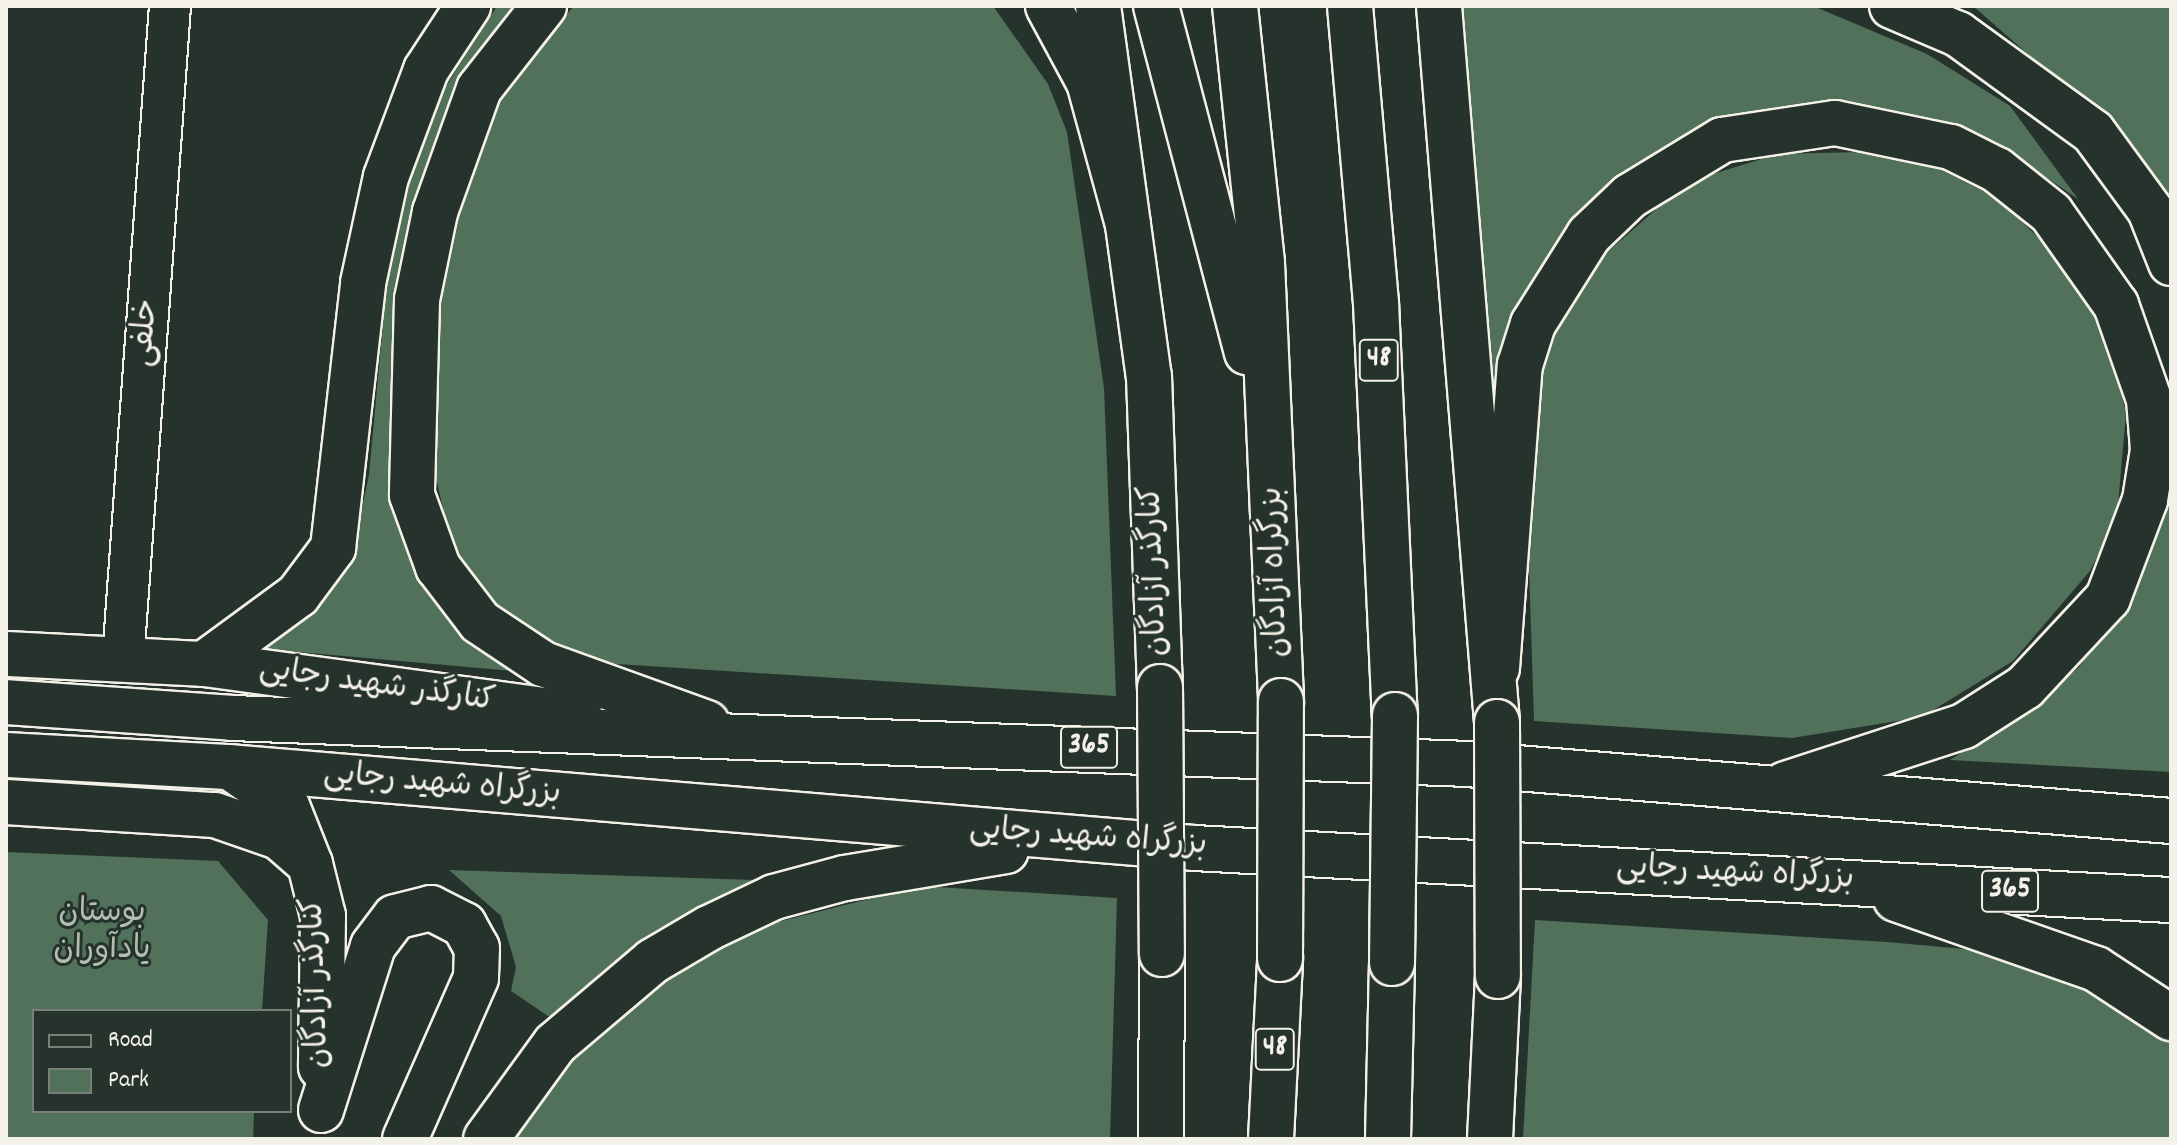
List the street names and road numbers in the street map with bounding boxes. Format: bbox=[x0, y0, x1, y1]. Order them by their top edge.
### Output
street label: خلفی bbox=[125, 298, 169, 368]
road number: 48 bbox=[1357, 334, 1401, 386]
street label: کنارگذر آزادگان bbox=[1134, 485, 1178, 657]
street label: بزرگراه آزادگان bbox=[1255, 486, 1299, 658]
street label: کنارگذر شهید رجایی bbox=[257, 651, 497, 723]
road number: 365 bbox=[1059, 721, 1119, 773]
street label: بزرگراه شهید رجایی bbox=[322, 757, 562, 815]
street label: بزرگراه شهید رجایی bbox=[968, 812, 1208, 866]
street label: بزرگراه شهید رجایی bbox=[1615, 850, 1855, 900]
road number: 365 bbox=[1980, 865, 2040, 917]
street label: کنارگذر آزادگان bbox=[296, 897, 340, 1069]
road number: 48 bbox=[1253, 1023, 1297, 1075]

